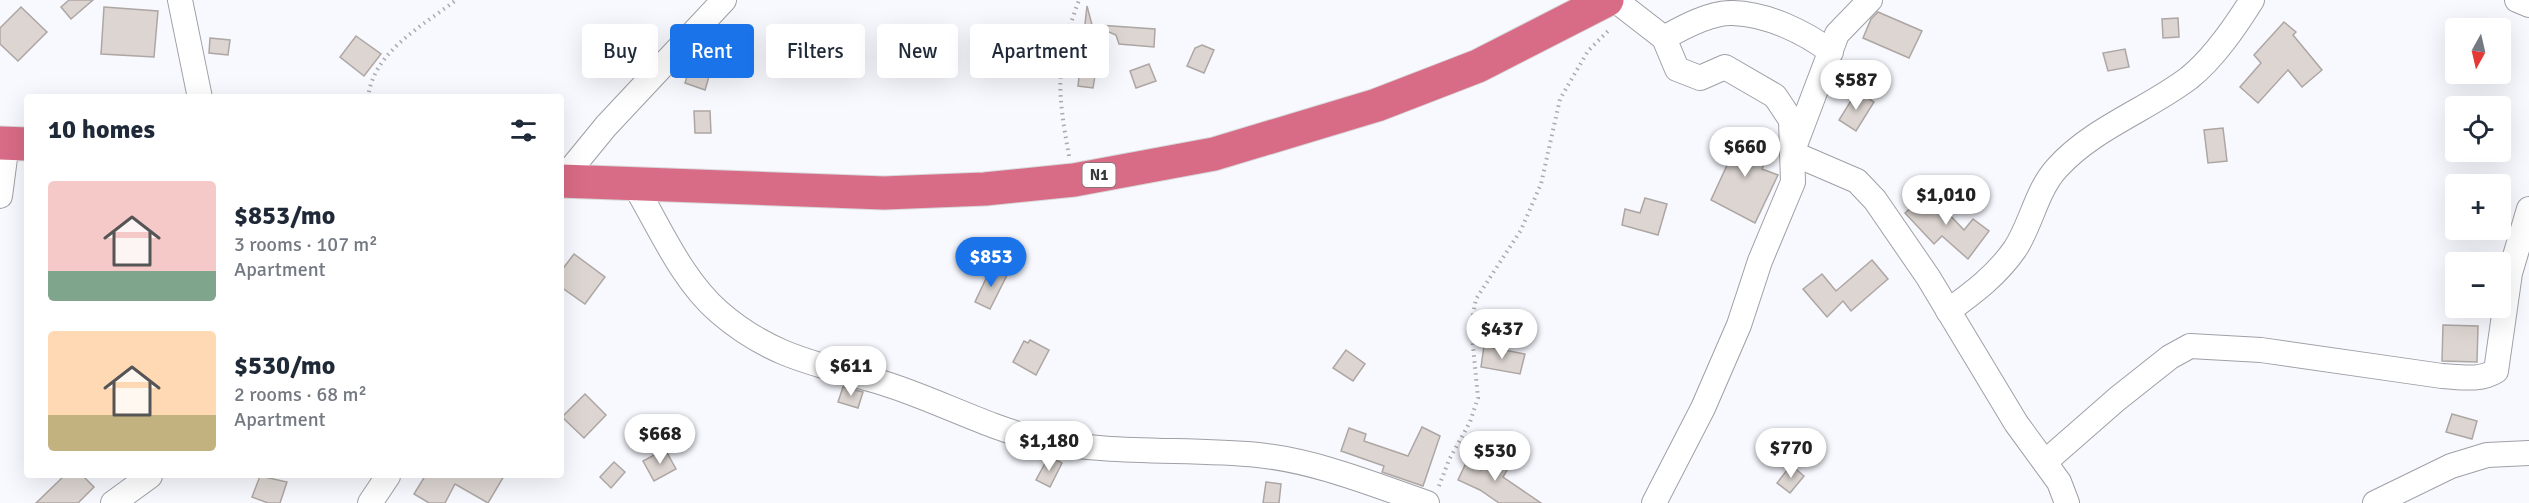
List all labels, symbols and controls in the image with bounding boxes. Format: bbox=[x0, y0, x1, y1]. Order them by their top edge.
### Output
north arrow bbox=[2445, 18, 2511, 84]
map controls bbox=[2445, 18, 2511, 318]
chip: Buy bbox=[582, 24, 658, 78]
chip: Rent bbox=[670, 24, 754, 78]
chip: Filters bbox=[766, 24, 865, 78]
chip: New bbox=[877, 24, 958, 78]
chip: Apartment bbox=[970, 24, 1109, 78]
pin: $587 bbox=[1820, 60, 1892, 111]
text: $587 bbox=[1834, 67, 1878, 92]
button: locate bbox=[2445, 96, 2511, 162]
text: 10 homes bbox=[48, 114, 155, 146]
icon: filters bbox=[507, 114, 540, 147]
pin: $660 bbox=[1709, 127, 1781, 178]
text: $660 bbox=[1723, 134, 1767, 159]
road number: N1 bbox=[1082, 163, 1116, 187]
button: + bbox=[2445, 174, 2511, 240]
pin: $1,010 bbox=[1897, 175, 1995, 226]
text: $1,010 bbox=[1916, 182, 1976, 207]
text: $853/mo bbox=[234, 200, 335, 232]
icon: home bbox=[96, 205, 168, 277]
text: 3 rooms · 107 m² bbox=[234, 232, 378, 257]
pin: $853 bbox=[955, 237, 1027, 288]
text: $853 bbox=[969, 244, 1013, 269]
button: − bbox=[2445, 252, 2511, 318]
text: Apartment bbox=[234, 257, 326, 282]
pin: $437 bbox=[1466, 309, 1538, 360]
text: $437 bbox=[1480, 316, 1524, 341]
pin: $611 bbox=[815, 346, 887, 397]
text: $530/mo bbox=[234, 350, 335, 382]
text: $611 bbox=[829, 353, 873, 378]
icon: home bbox=[96, 355, 168, 427]
text: 2 rooms · 68 m² bbox=[234, 382, 367, 407]
text: Apartment bbox=[234, 407, 326, 432]
pin: $668 bbox=[624, 414, 696, 465]
text: $668 bbox=[638, 421, 682, 446]
pin: $1,180 bbox=[1000, 421, 1098, 472]
text: $1,180 bbox=[1019, 428, 1079, 453]
pin: $770 bbox=[1755, 428, 1827, 479]
pin: $530 bbox=[1459, 431, 1531, 482]
text: $770 bbox=[1769, 435, 1813, 460]
text: $530 bbox=[1473, 438, 1517, 463]

